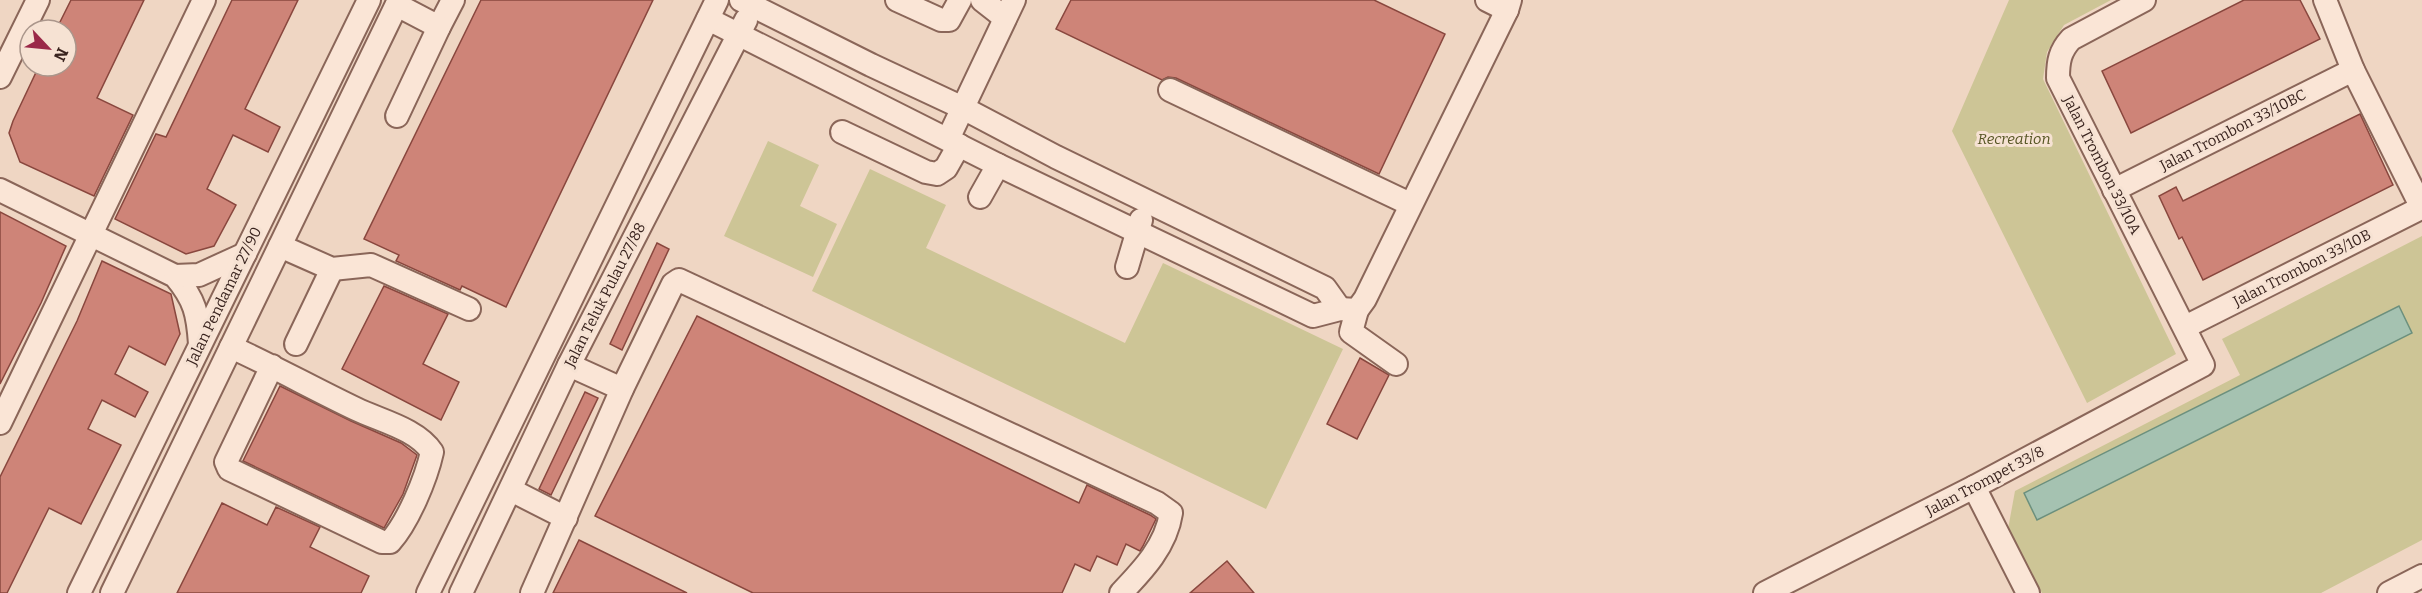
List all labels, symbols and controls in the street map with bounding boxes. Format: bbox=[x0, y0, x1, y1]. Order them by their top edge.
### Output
north arrow bbox=[18, 18, 78, 78]
text: N bbox=[50, 45, 72, 64]
street label: Jalan Trombon 33/10BC bbox=[2156, 85, 2309, 175]
street label: Jalan Trombon 33/10A bbox=[2059, 92, 2145, 238]
park label: Recreation bbox=[1978, 130, 2051, 148]
street label: Jalan Teluk Pulau 27/88 bbox=[560, 220, 649, 371]
street label: Jalan Pendamar 27/90 bbox=[182, 224, 265, 369]
street label: Jalan Trombon 33/10B bbox=[2229, 225, 2374, 311]
street label: Jalan Trompet 33/8 bbox=[1922, 442, 2047, 520]

